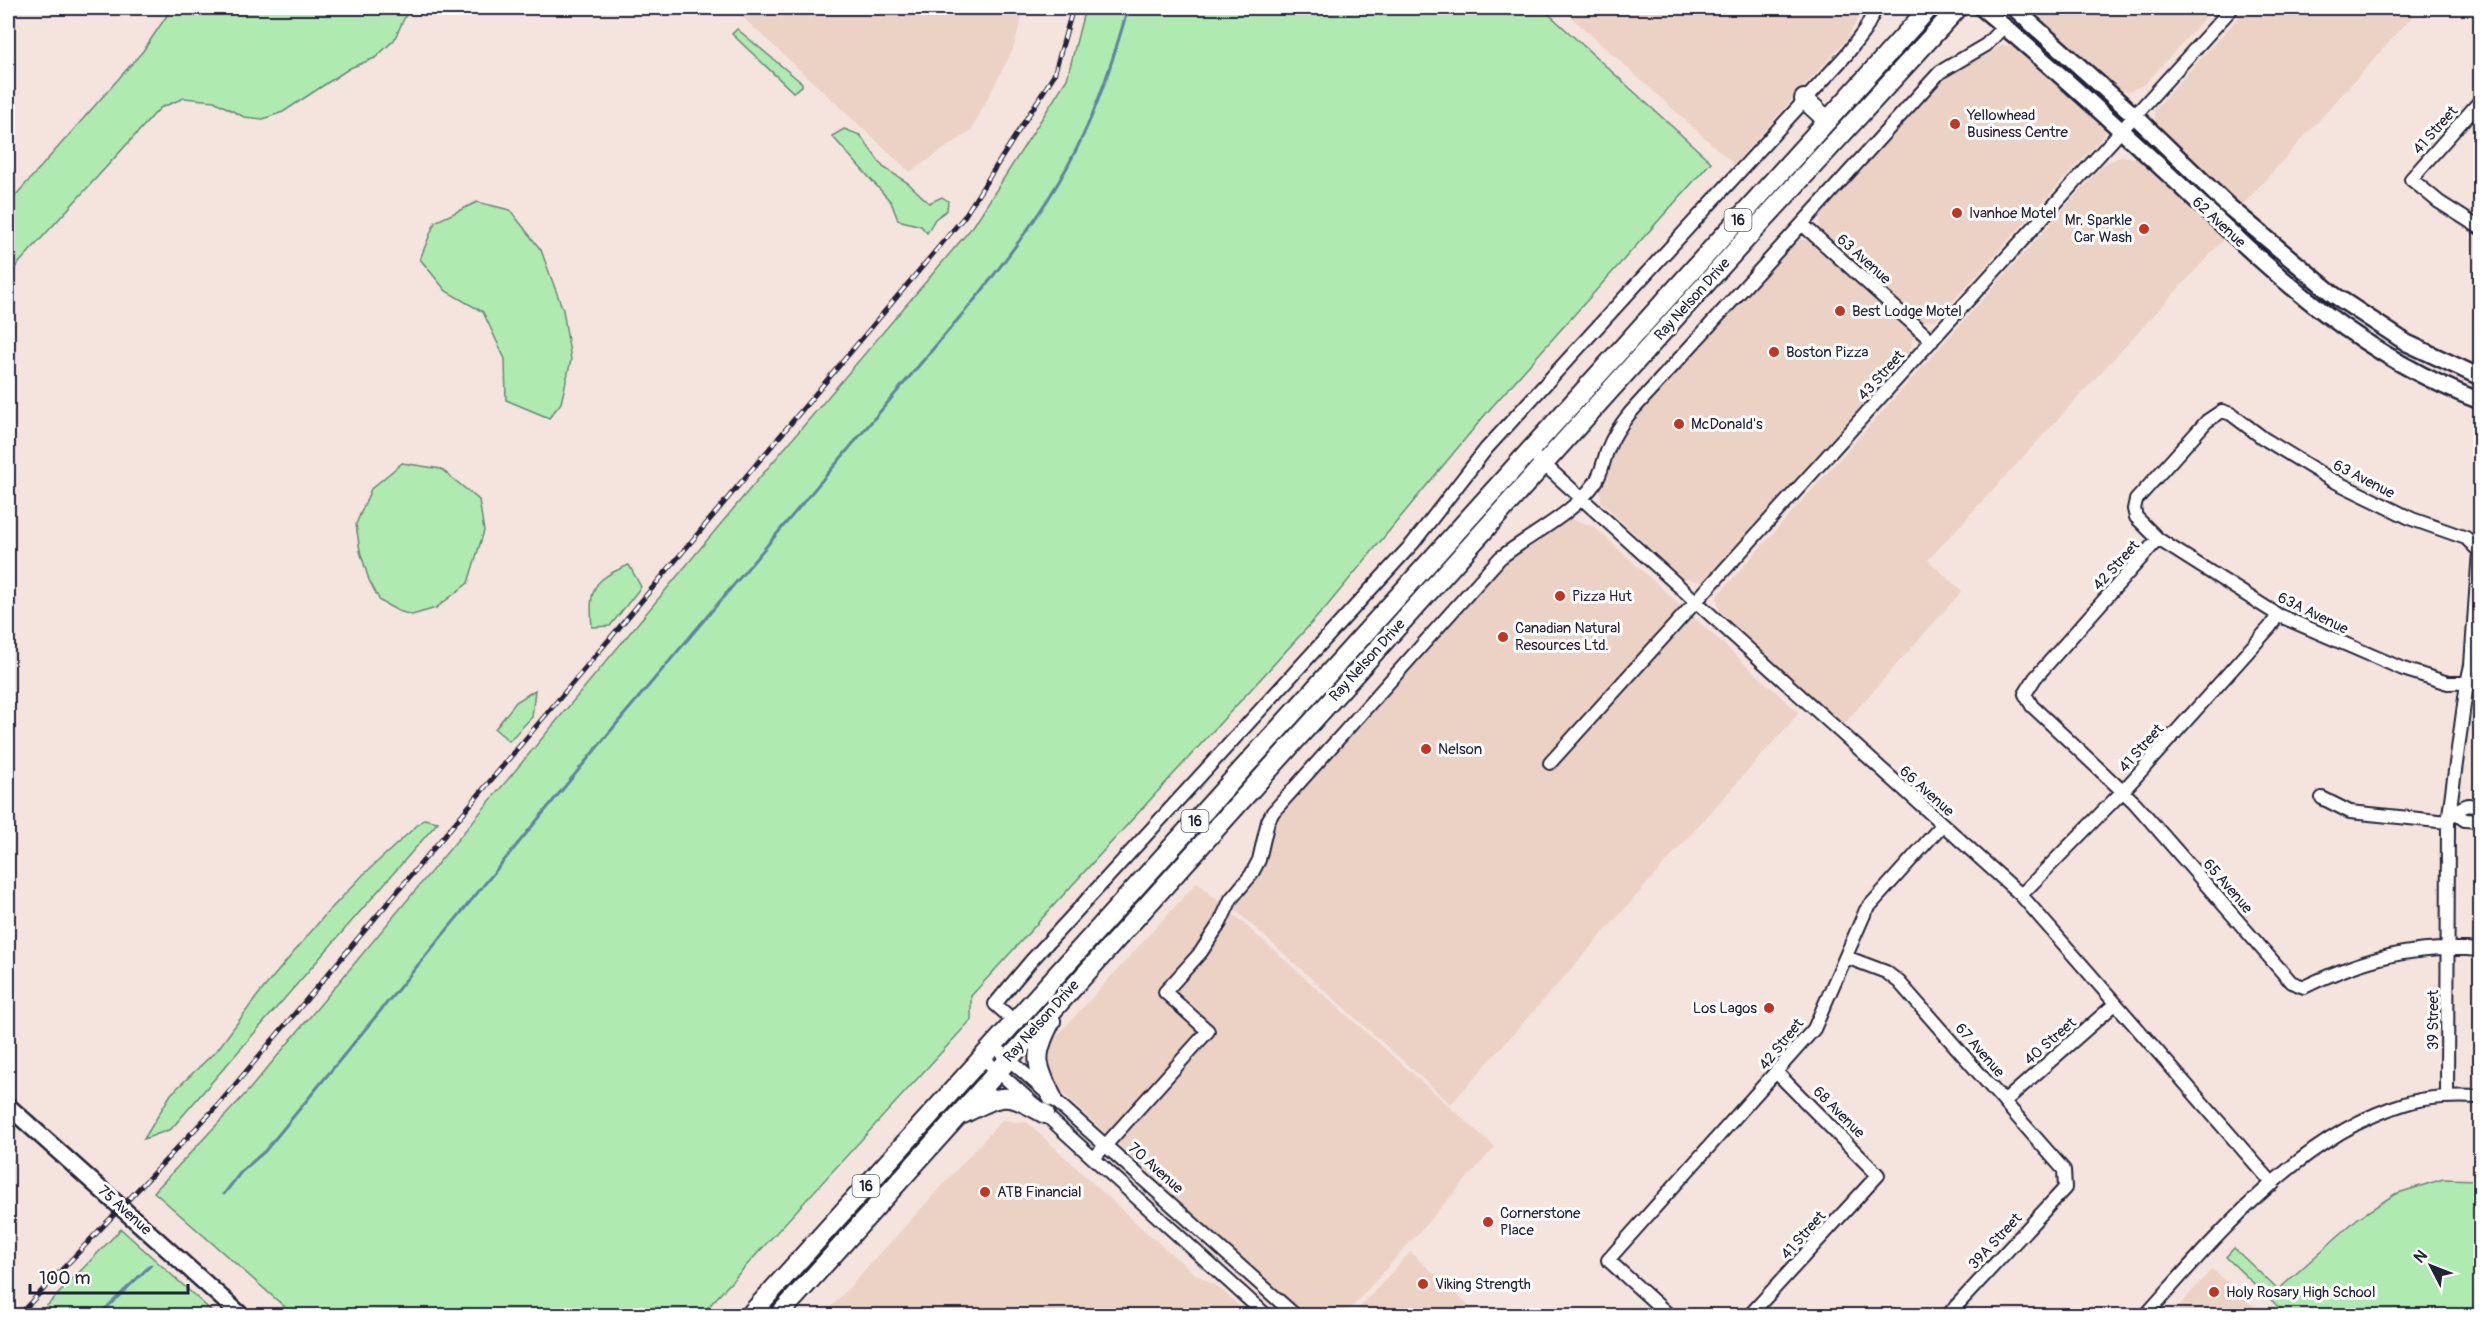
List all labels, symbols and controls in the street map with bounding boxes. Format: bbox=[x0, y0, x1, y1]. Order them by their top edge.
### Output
street label: 41 Street bbox=[2409, 102, 2463, 158]
place label: Yellowhead Business Centre bbox=[1966, 106, 2069, 142]
marker: Yellowhead Business Centre bbox=[1948, 117, 1962, 131]
street label: 62 Avenue bbox=[2188, 193, 2250, 252]
place label: Ivanhoe Motel bbox=[1969, 204, 2057, 223]
marker: Ivanhoe Motel bbox=[1950, 206, 1964, 220]
road number: 16 bbox=[1724, 209, 1752, 231]
place label: Mr. Sparkle Car Wash bbox=[2065, 211, 2133, 247]
marker: Mr. Sparkle Car Wash bbox=[2137, 222, 2151, 236]
street label: 63 Avenue bbox=[1833, 230, 1895, 289]
street label: Ray Nelson Drive bbox=[1650, 254, 1735, 345]
place label: Best Lodge Motel bbox=[1852, 302, 1962, 321]
marker: Best Lodge Motel bbox=[1833, 304, 1847, 318]
place label: Boston Pizza bbox=[1786, 343, 1869, 362]
marker: Boston Pizza bbox=[1767, 345, 1781, 359]
street label: 43 Street bbox=[1854, 346, 1909, 404]
place label: McDonald's bbox=[1691, 415, 1763, 434]
marker: McDonald's bbox=[1672, 417, 1686, 431]
street label: 63 Avenue bbox=[2330, 456, 2398, 503]
street label: 42 Street bbox=[2089, 536, 2144, 594]
place label: Pizza Hut bbox=[1572, 587, 1633, 606]
street label: 63A Avenue bbox=[2274, 588, 2352, 639]
marker: Pizza Hut bbox=[1553, 589, 1567, 603]
street label: Ray Nelson Drive bbox=[1325, 615, 1410, 706]
place label: Canadian Natural Resources Ltd. bbox=[1515, 619, 1621, 655]
marker: Canadian Natural Resources Ltd. bbox=[1496, 630, 1510, 644]
street label: 41 Street bbox=[2115, 720, 2169, 776]
place label: Nelson bbox=[1438, 740, 1482, 759]
marker: Nelson bbox=[1419, 742, 1433, 756]
street label: 66 Avenue bbox=[1895, 762, 1958, 821]
road number: 16 bbox=[1182, 810, 1208, 832]
street label: 65 Avenue bbox=[2199, 855, 2257, 918]
street label: Ray Nelson Drive bbox=[999, 976, 1084, 1067]
street label: 39 Street bbox=[2424, 989, 2443, 1050]
place label: Los Lagos bbox=[1693, 999, 1757, 1018]
marker: Los Lagos bbox=[1762, 1001, 1776, 1015]
street label: 40 Street bbox=[2020, 1013, 2081, 1069]
street label: 42 Street bbox=[1755, 1014, 1809, 1074]
street label: 67 Avenue bbox=[1951, 1019, 2009, 1082]
street label: 68 Avenue bbox=[1809, 1082, 1869, 1143]
street label: 70 Avenue bbox=[1124, 1139, 1188, 1198]
road number: 16 bbox=[852, 1175, 880, 1197]
street label: 75 Avenue bbox=[94, 1181, 156, 1240]
place label: ATB Financial bbox=[997, 1183, 1082, 1202]
marker: ATB Financial bbox=[978, 1185, 992, 1199]
place label: Cornerstone Place bbox=[1500, 1204, 1581, 1240]
street label: 41 Street bbox=[1777, 1207, 1831, 1263]
street label: 39A Street bbox=[1965, 1209, 2027, 1273]
marker: Cornerstone Place bbox=[1481, 1215, 1495, 1229]
north arrow bbox=[2401, 1236, 2461, 1296]
text: N bbox=[2410, 1246, 2432, 1267]
scale bar bbox=[30, 1257, 188, 1295]
text: 100 m bbox=[39, 1267, 91, 1290]
place label: Viking Strength bbox=[1435, 1275, 1531, 1294]
marker: Viking Strength bbox=[1416, 1277, 1430, 1291]
place label: Holy Rosary High School bbox=[2226, 1283, 2375, 1302]
marker: Holy Rosary High School bbox=[2207, 1285, 2221, 1299]

